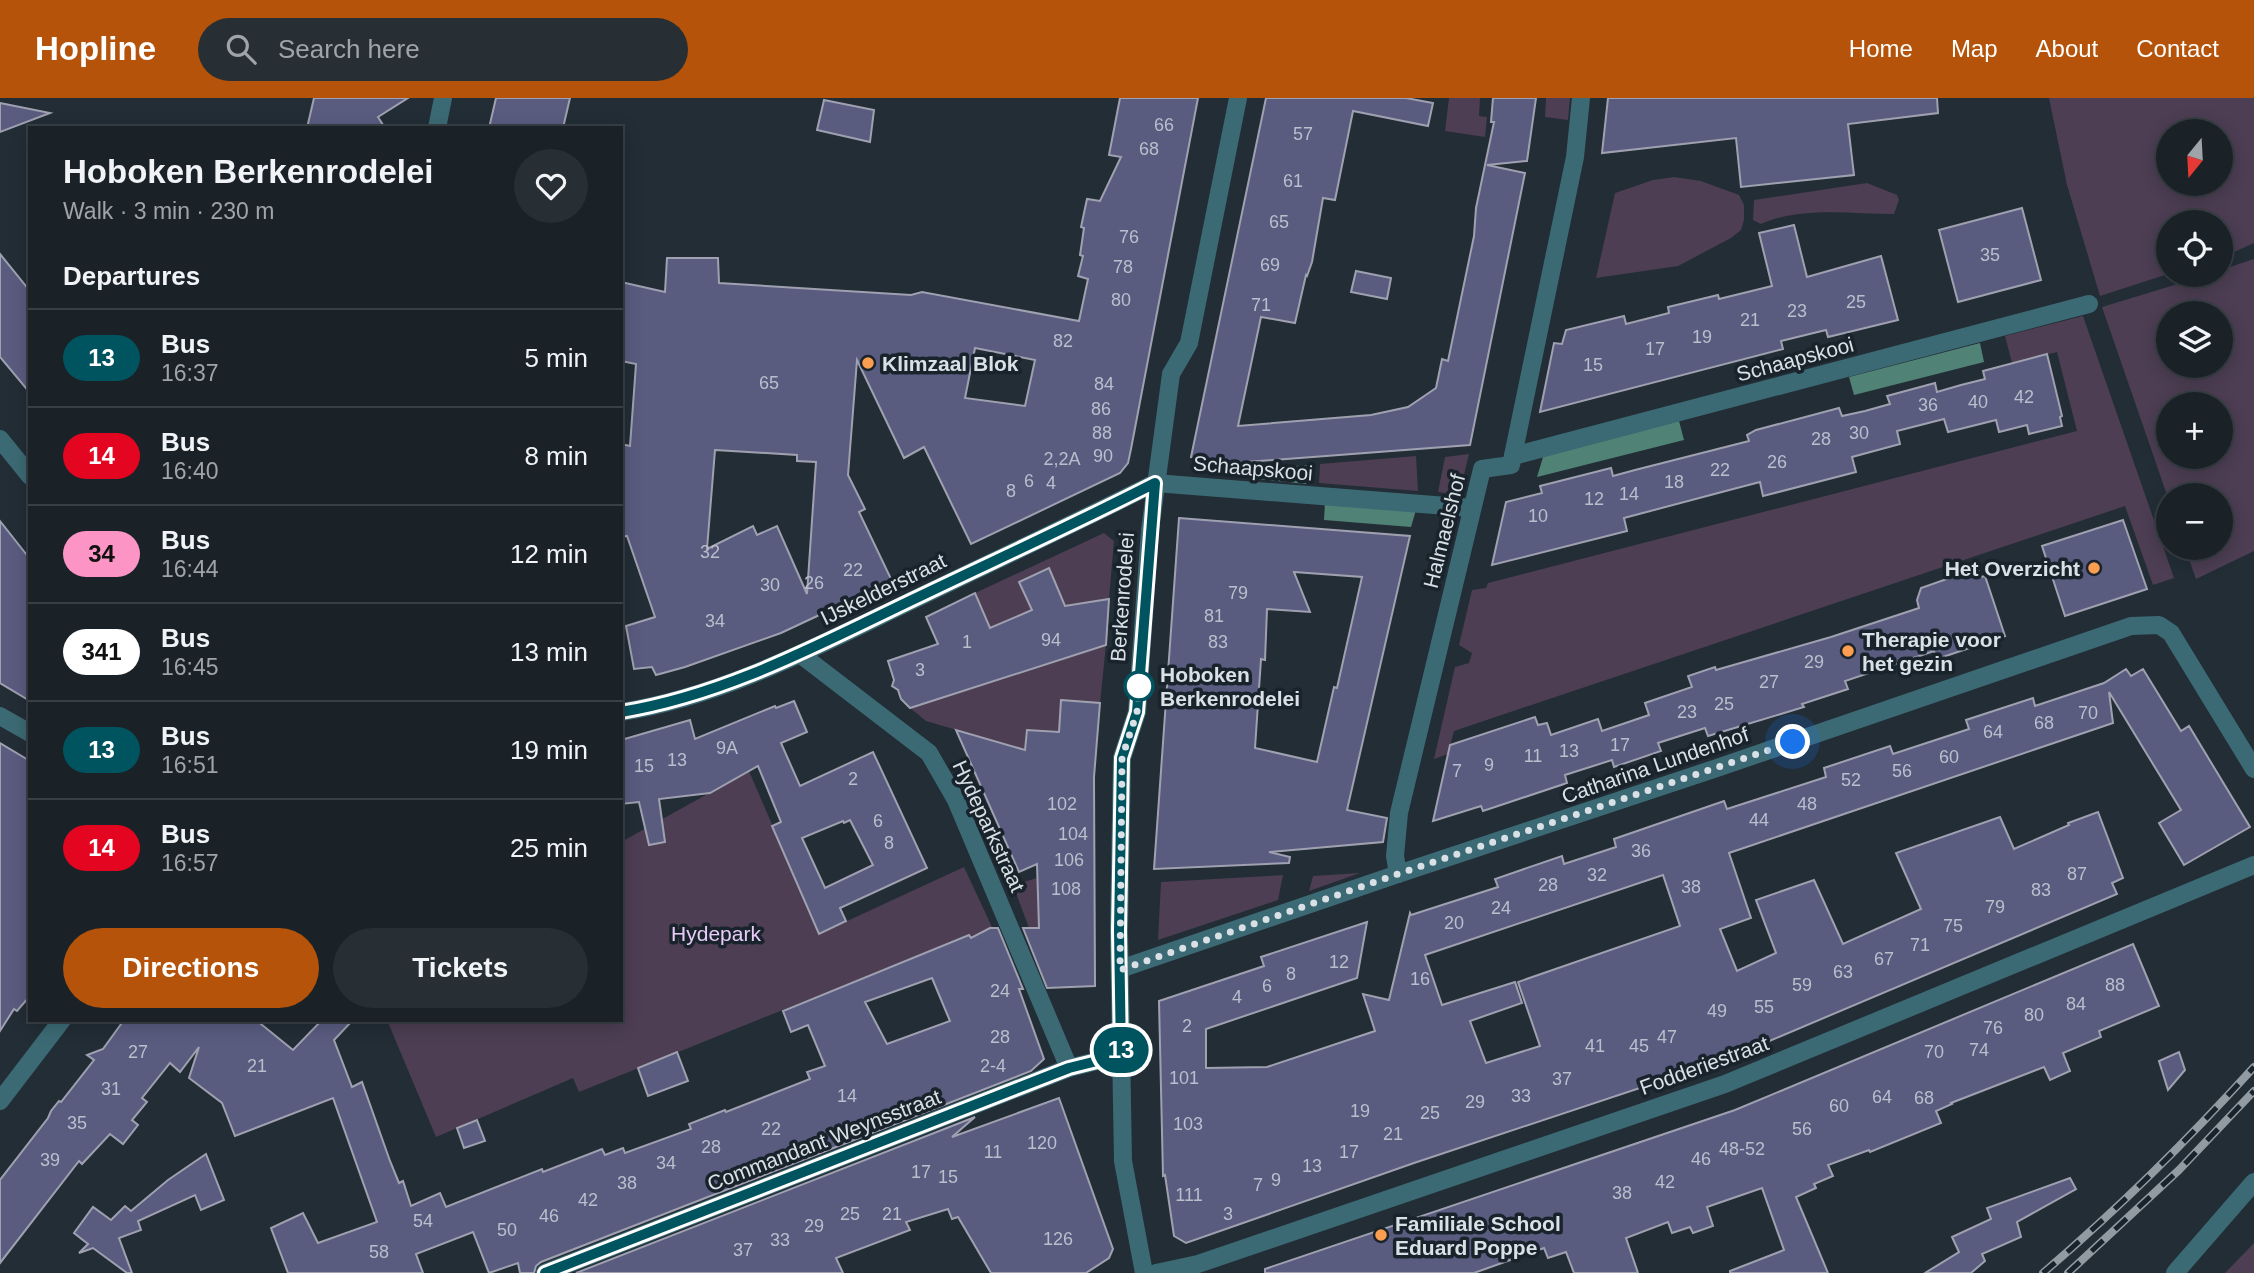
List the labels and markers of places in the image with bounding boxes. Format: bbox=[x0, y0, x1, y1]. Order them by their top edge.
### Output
place label: Klimzaal Blok bbox=[882, 352, 1019, 375]
marker: Klimzaal Blok bbox=[860, 355, 876, 371]
place label: Het Overzicht bbox=[1945, 557, 2080, 580]
marker: Het Overzicht bbox=[2086, 560, 2102, 576]
place label: Therapie voor het gezin bbox=[1862, 628, 2001, 675]
marker: Therapie voor het gezin bbox=[1840, 643, 1856, 659]
place label: Hoboken Berkenrodelei bbox=[1160, 663, 1300, 710]
marker: Hoboken Berkenrodelei bbox=[1124, 671, 1154, 701]
place label: Familiale School Eduard Poppe bbox=[1395, 1212, 1561, 1259]
marker: Familiale School Eduard Poppe bbox=[1373, 1227, 1389, 1243]

